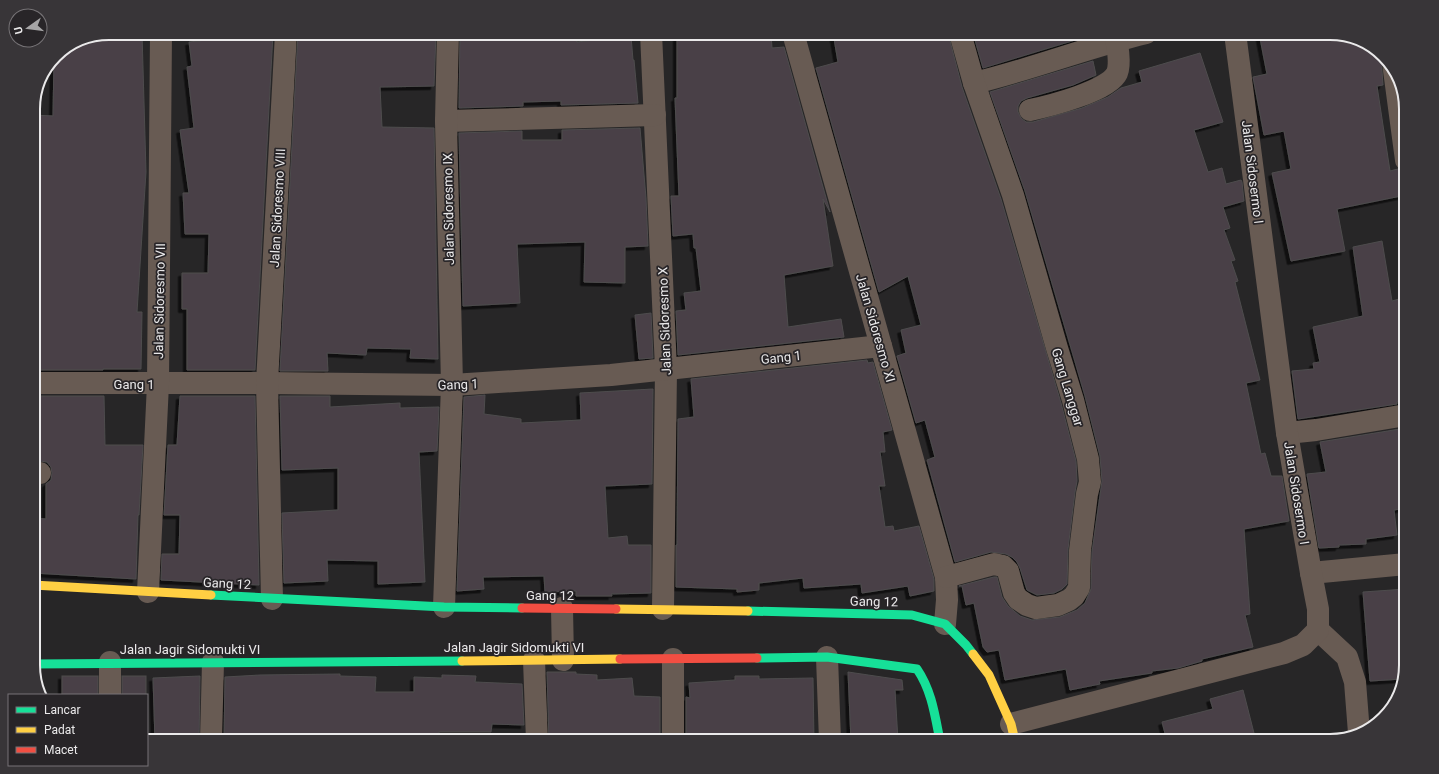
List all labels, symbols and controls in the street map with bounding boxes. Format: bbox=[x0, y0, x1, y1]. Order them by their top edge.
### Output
north arrow bbox=[8, 8, 48, 48]
text: U bbox=[12, 25, 26, 35]
street label: Jalan Sidosermo I bbox=[1239, 119, 1266, 225]
street label: Jalan Sidoresmo VIII bbox=[267, 148, 288, 268]
street label: Jalan Sidoresmo IX bbox=[440, 153, 457, 265]
street label: Jalan Sidoresmo VII bbox=[151, 243, 168, 359]
street label: Jalan Sidoresmo X bbox=[655, 266, 674, 376]
street label: Jalan Sidoresmo XI bbox=[853, 272, 898, 384]
street label: Gang Langgar bbox=[1049, 346, 1087, 429]
street label: Gang 1 bbox=[760, 348, 802, 367]
street label: Gang 1 bbox=[437, 376, 479, 393]
street label: Gang 1 bbox=[114, 377, 154, 392]
street label: Jalan Sidosermo I bbox=[1281, 440, 1312, 546]
street label: Gang 12 bbox=[202, 575, 251, 592]
street label: Gang 12 bbox=[526, 588, 574, 603]
street label: Gang 12 bbox=[850, 594, 898, 609]
street label: Jalan Jagir Sidomukti VI bbox=[444, 640, 584, 655]
street label: Jalan Jagir Sidomukti VI bbox=[120, 642, 260, 657]
legend bbox=[8, 694, 148, 766]
text: Lancar bbox=[44, 703, 81, 717]
text: Padat bbox=[44, 723, 75, 737]
text: Macet bbox=[44, 743, 78, 757]

